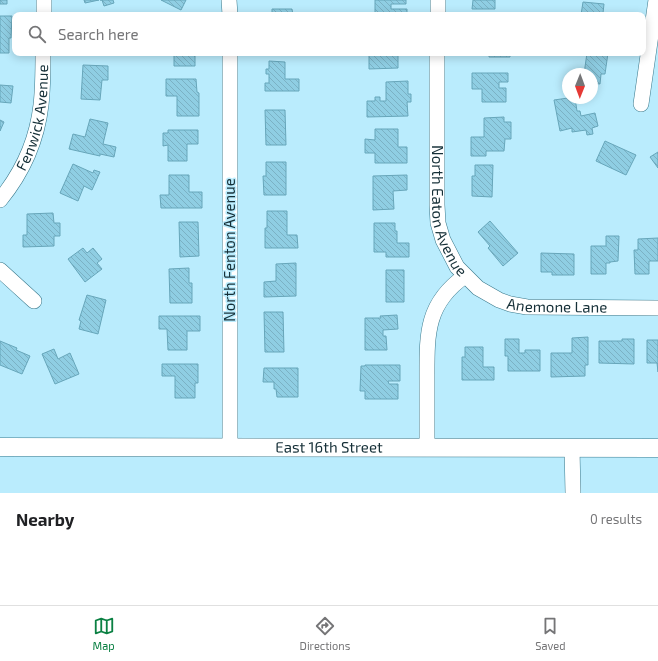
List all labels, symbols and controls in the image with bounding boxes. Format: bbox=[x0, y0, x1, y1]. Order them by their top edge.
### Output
search box bbox=[12, 12, 646, 56]
icon: search bbox=[26, 23, 48, 45]
text: Search here bbox=[58, 25, 139, 43]
street label: Fenwick Avenue bbox=[11, 64, 51, 173]
north arrow bbox=[562, 68, 598, 104]
street label: North Eaton Avenue bbox=[429, 145, 471, 280]
street label: North Fenton Avenue bbox=[220, 178, 238, 322]
street label: Anemone Lane bbox=[506, 294, 607, 316]
street label: East 16th Street bbox=[275, 437, 383, 456]
text: Nearby bbox=[16, 509, 74, 529]
text: 0 results bbox=[590, 511, 642, 527]
tab: Map bbox=[93, 615, 115, 652]
tab: Directions bbox=[300, 615, 350, 652]
tab: Saved bbox=[535, 615, 566, 652]

